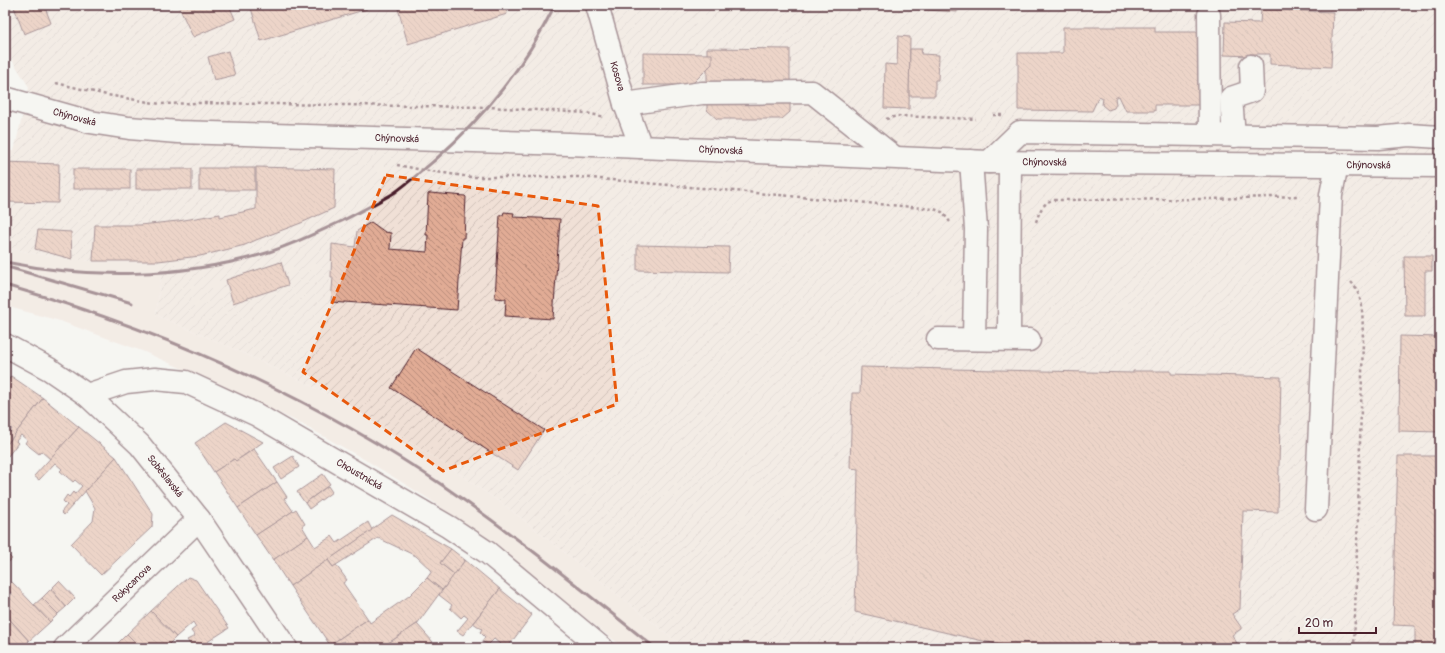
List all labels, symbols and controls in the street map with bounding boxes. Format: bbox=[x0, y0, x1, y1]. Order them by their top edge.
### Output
street label: Kosova bbox=[607, 60, 627, 93]
street label: Chýnovská bbox=[51, 106, 97, 129]
street label: Chýnovská bbox=[375, 132, 420, 145]
street label: Chýnovská bbox=[698, 144, 743, 157]
street label: Chýnovská bbox=[1022, 156, 1067, 169]
street label: Chýnovská bbox=[1346, 159, 1391, 172]
street label: Soběslavská bbox=[144, 453, 186, 500]
street label: Choustnická bbox=[334, 457, 385, 493]
street label: Rokycanova bbox=[110, 562, 154, 605]
scale bar bbox=[1299, 609, 1376, 635]
text: 20 m bbox=[1305, 616, 1334, 631]

